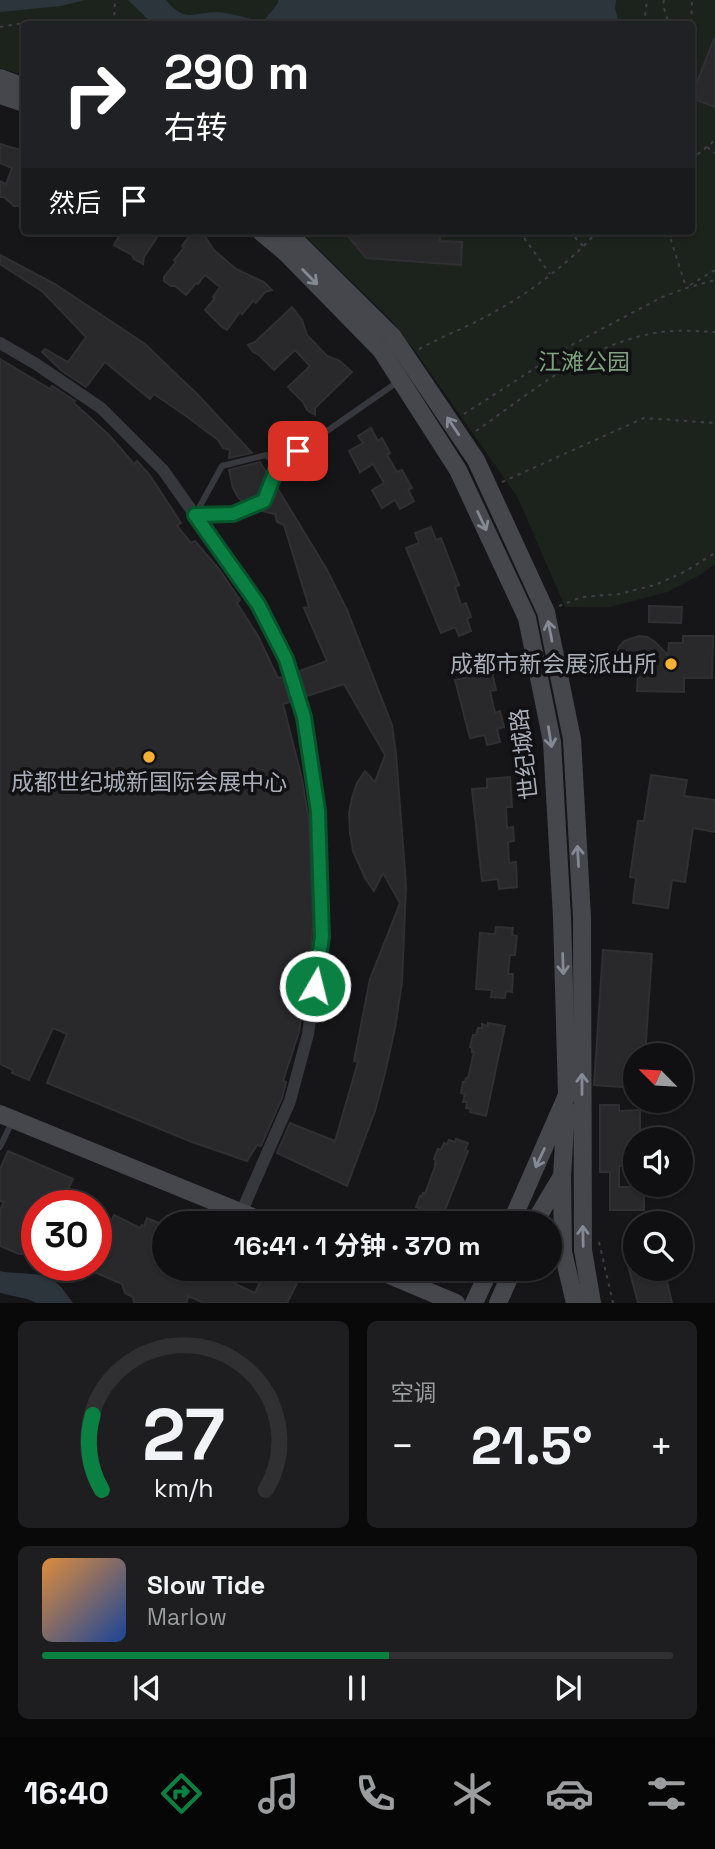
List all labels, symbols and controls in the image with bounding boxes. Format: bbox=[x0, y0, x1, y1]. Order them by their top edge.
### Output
text: 290 m bbox=[164, 41, 309, 103]
icon: right bbox=[49, 49, 140, 140]
text: 右转 bbox=[164, 108, 228, 148]
icon: arrive bbox=[115, 182, 153, 220]
text: 然后 bbox=[49, 186, 101, 220]
one-way arrow bbox=[301, 269, 318, 286]
park label: 江滩公园 bbox=[538, 347, 630, 377]
one-way arrow bbox=[446, 417, 460, 436]
pin bbox=[268, 421, 328, 481]
icon: arrive bbox=[279, 432, 317, 470]
one-way arrow bbox=[476, 510, 489, 531]
one-way arrow bbox=[543, 620, 556, 643]
place label: 成都市新会展派出所 bbox=[450, 649, 657, 679]
marker: 成都市新会展派出所 bbox=[663, 656, 679, 672]
street label: 世纪城路 bbox=[504, 707, 544, 801]
one-way arrow bbox=[544, 725, 557, 747]
marker: 成都世纪城新国际会展中心 bbox=[141, 749, 157, 765]
place label: 成都世纪城新国际会展中心 bbox=[11, 767, 287, 797]
one-way arrow bbox=[572, 845, 585, 868]
position arrow bbox=[278, 949, 352, 1023]
one-way arrow bbox=[557, 952, 570, 975]
north arrow bbox=[623, 1043, 693, 1113]
map controls bbox=[623, 1043, 693, 1281]
one-way arrow bbox=[575, 1072, 589, 1095]
button: sound bbox=[623, 1127, 693, 1197]
one-way arrow bbox=[533, 1147, 547, 1168]
speed limit sign: 30 bbox=[21, 1190, 112, 1281]
button: search bbox=[623, 1211, 693, 1281]
one-way arrow bbox=[576, 1224, 590, 1247]
text: 16:41 · 1 分钟 · 370 m bbox=[234, 1229, 480, 1263]
text: 空调 bbox=[391, 1378, 437, 1408]
text: 27 bbox=[142, 1389, 225, 1482]
text: 21.5° bbox=[471, 1413, 593, 1479]
text: − bbox=[391, 1422, 414, 1470]
text: + bbox=[649, 1422, 673, 1470]
text: km/h bbox=[153, 1472, 213, 1504]
text: Slow Tide bbox=[147, 1568, 265, 1602]
text: Marlow bbox=[147, 1602, 227, 1632]
icon: previous bbox=[128, 1669, 166, 1707]
icon: pause bbox=[338, 1669, 376, 1707]
icon: next bbox=[549, 1669, 587, 1707]
icon: directions bbox=[157, 1769, 206, 1818]
icon: music bbox=[254, 1769, 303, 1818]
icon: phone bbox=[351, 1769, 400, 1818]
icon: climate bbox=[448, 1769, 497, 1818]
icon: car bbox=[545, 1769, 594, 1818]
icon: filters bbox=[642, 1769, 691, 1818]
text: 16:40 bbox=[24, 1773, 109, 1813]

